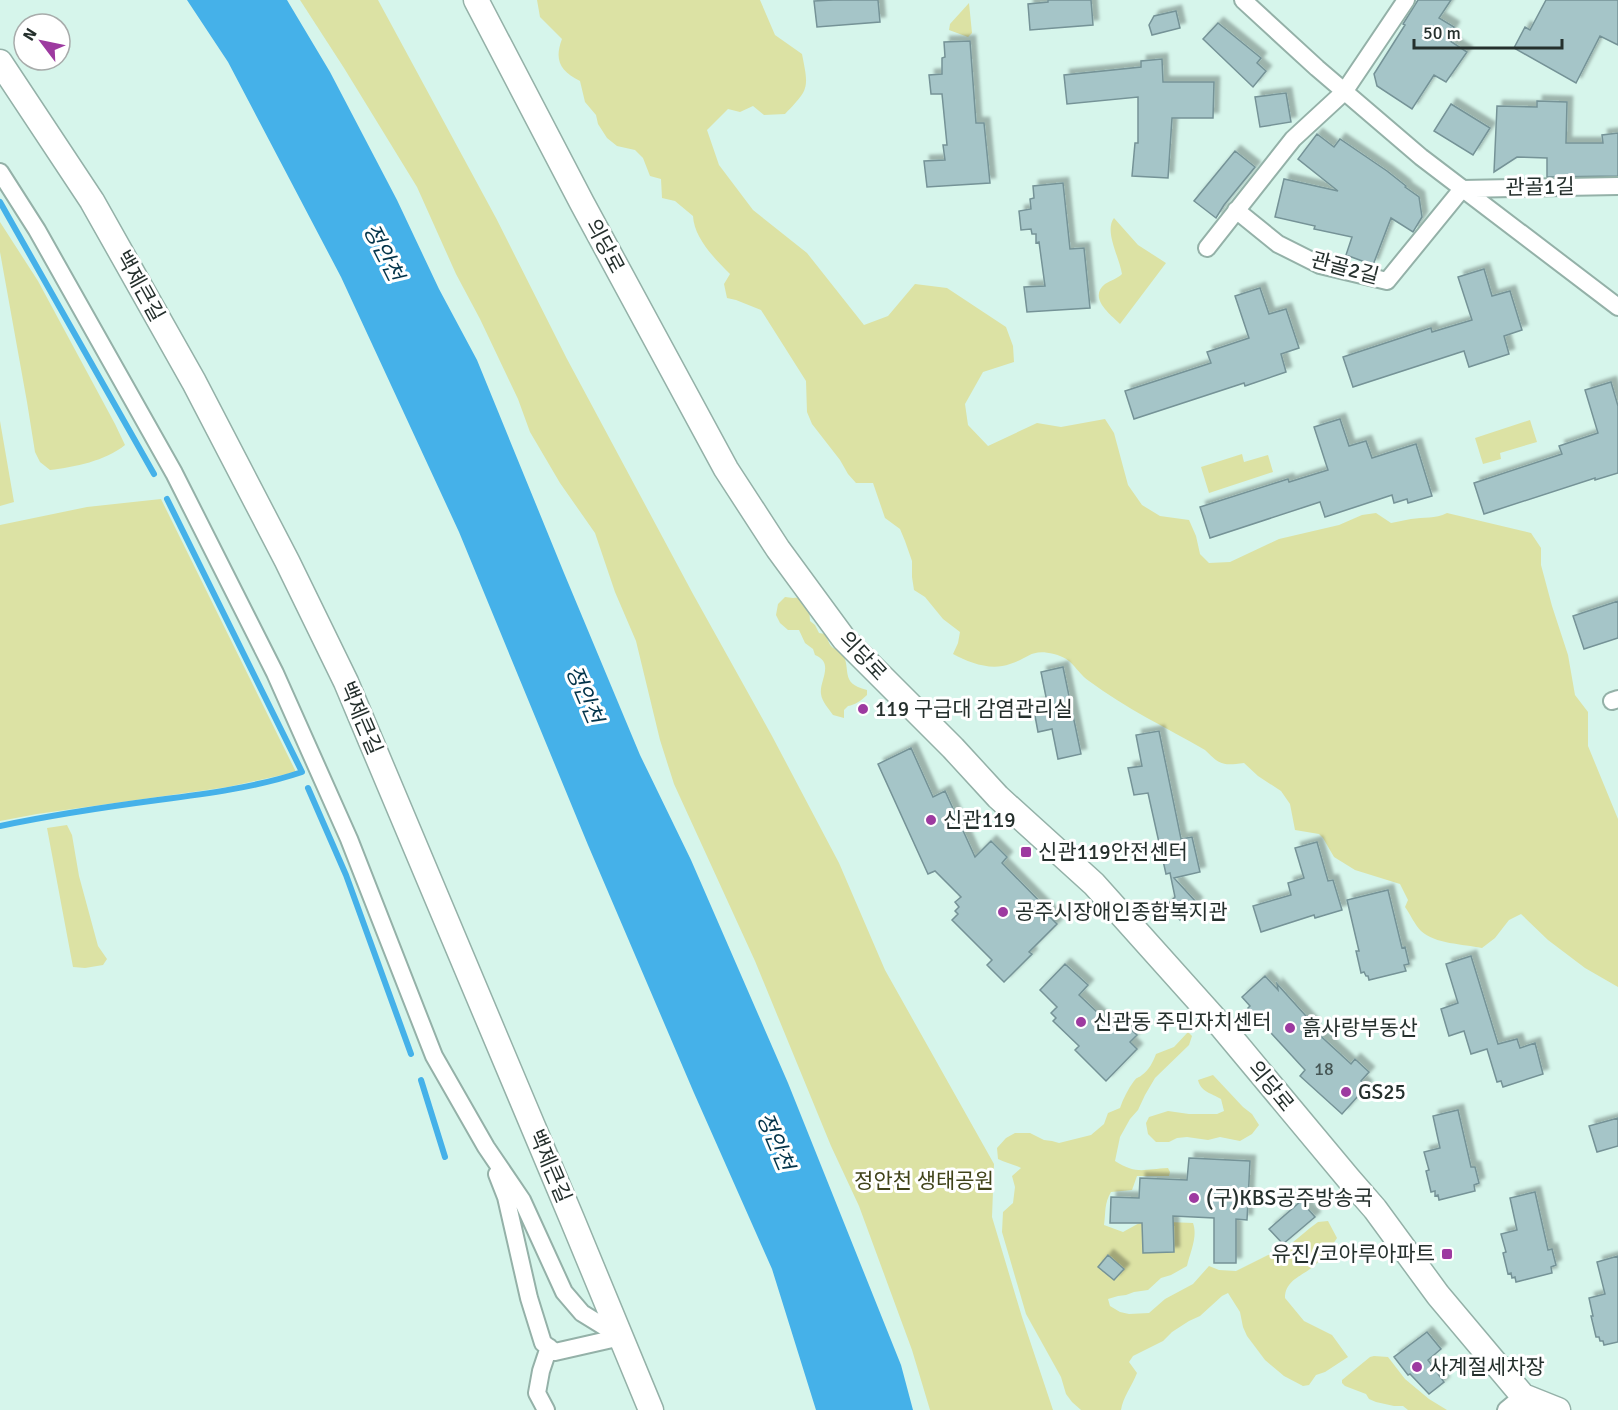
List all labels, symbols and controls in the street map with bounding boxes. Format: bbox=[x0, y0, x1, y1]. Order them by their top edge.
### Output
north arrow bbox=[12, 12, 72, 72]
scale bar bbox=[1414, 12, 1562, 50]
text: 50 m bbox=[1423, 22, 1461, 44]
text: N bbox=[19, 25, 42, 45]
street label: 관골1길 bbox=[1505, 173, 1575, 201]
street label: 의당로 bbox=[580, 214, 630, 278]
water label: 정안천 bbox=[358, 219, 411, 288]
street label: 백제큰길 bbox=[110, 246, 170, 326]
street label: 관골2길 bbox=[1308, 246, 1382, 290]
street label: 의당로 bbox=[834, 626, 892, 686]
water label: 정안천 bbox=[560, 661, 610, 730]
street label: 백제큰길 bbox=[334, 677, 388, 759]
place label: 119 구급대 감염관리실 bbox=[875, 696, 1073, 722]
marker: 119 구급대 감염관리실 bbox=[856, 702, 870, 716]
place label: 신관119 bbox=[943, 807, 1016, 833]
marker: 신관119 bbox=[924, 813, 938, 827]
place label: 신관119안전센터 bbox=[1038, 839, 1188, 865]
marker: 신관119안전센터 bbox=[1019, 845, 1033, 859]
place label: 공주시장애인종합복지관 bbox=[1015, 899, 1228, 925]
marker: 공주시장애인종합복지관 bbox=[996, 905, 1010, 919]
place label: 신관동 주민자치센터 bbox=[1093, 1009, 1272, 1035]
marker: 신관동 주민자치센터 bbox=[1074, 1015, 1088, 1029]
place label: 흙사랑부동산 bbox=[1302, 1015, 1418, 1041]
marker: 흙사랑부동산 bbox=[1283, 1021, 1297, 1035]
street label: 의당로 bbox=[1243, 1055, 1299, 1117]
house number: 18 bbox=[1314, 1058, 1334, 1080]
place label: GS25 bbox=[1358, 1079, 1406, 1105]
marker: GS25 bbox=[1339, 1085, 1353, 1099]
water label: 정안천 bbox=[751, 1108, 801, 1177]
street label: 백제큰길 bbox=[523, 1125, 577, 1207]
park label: 정안천 생태공원 bbox=[854, 1168, 994, 1194]
place label: (구)KBS공주방송국 bbox=[1206, 1185, 1373, 1211]
marker: (구)KBS공주방송국 bbox=[1187, 1191, 1201, 1205]
place label: 유진/코아루아파트 bbox=[1272, 1241, 1435, 1267]
marker: 유진/코아루아파트 bbox=[1440, 1247, 1454, 1261]
place label: 사계절세차장 bbox=[1429, 1354, 1545, 1380]
marker: 사계절세차장 bbox=[1410, 1360, 1424, 1374]

